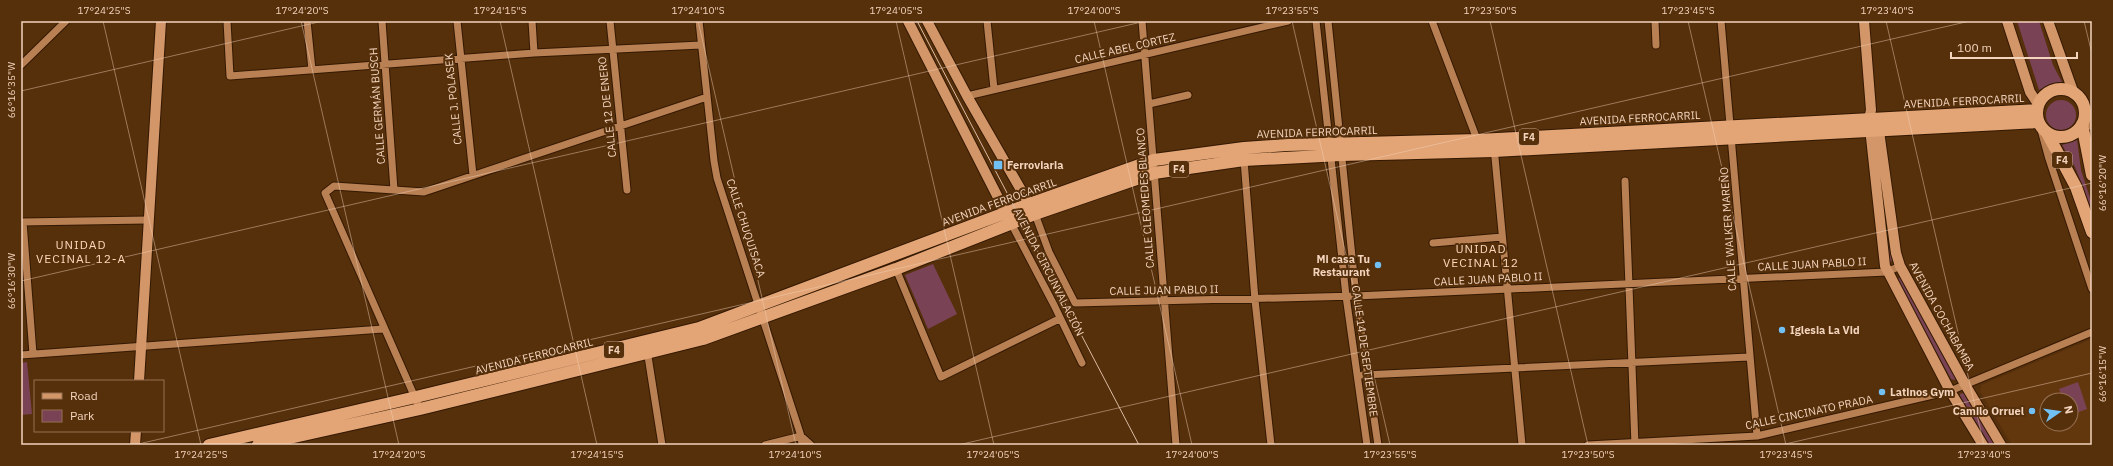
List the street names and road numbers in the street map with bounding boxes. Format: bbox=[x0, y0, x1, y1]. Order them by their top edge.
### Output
street label: CALLE ABEL CORTEZ bbox=[1073, 30, 1177, 66]
street label: CALLE GERMÁN BUSCH bbox=[366, 47, 388, 165]
street label: CALLE J. POLASEK bbox=[441, 53, 465, 145]
street label: CALLE 12 DE ENERO bbox=[595, 56, 619, 158]
street label: AVENIDA FERROCARRIL bbox=[1903, 91, 2025, 111]
street label: AVENIDA FERROCARRIL bbox=[1579, 108, 1701, 128]
street label: AVENIDA FERROCARRIL bbox=[1256, 123, 1378, 141]
street label: CALLE CLEOMEDES BLANCO bbox=[1133, 127, 1157, 269]
road number: F4 bbox=[1519, 129, 1539, 145]
road number: F4 bbox=[2052, 152, 2072, 168]
road number: F4 bbox=[1169, 161, 1189, 177]
street label: CALLE WALKER MAREÑO bbox=[1717, 166, 1739, 291]
street label: AVENIDA FERROCARRIL bbox=[940, 175, 1059, 229]
street label: CALLE CHUQUISACA bbox=[723, 177, 769, 279]
street label: AVENIDA CIRCUNVALACIÓN bbox=[1011, 206, 1087, 338]
street label: CALLE JUAN PABLO II bbox=[1757, 254, 1867, 274]
street label: AVENIDA COCHABAMBA bbox=[1906, 259, 1978, 373]
street label: CALLE JUAN PABLO II bbox=[1433, 269, 1543, 289]
street label: CALLE JUAN PABLO II bbox=[1109, 282, 1219, 298]
street label: CALLE 14 DE SEPTIEMBRE bbox=[1349, 285, 1381, 417]
street label: AVENIDA FERROCARRIL bbox=[474, 334, 595, 377]
road number: F4 bbox=[604, 342, 624, 358]
street label: CALLE CINCINATO PRADA bbox=[1744, 392, 1874, 432]

